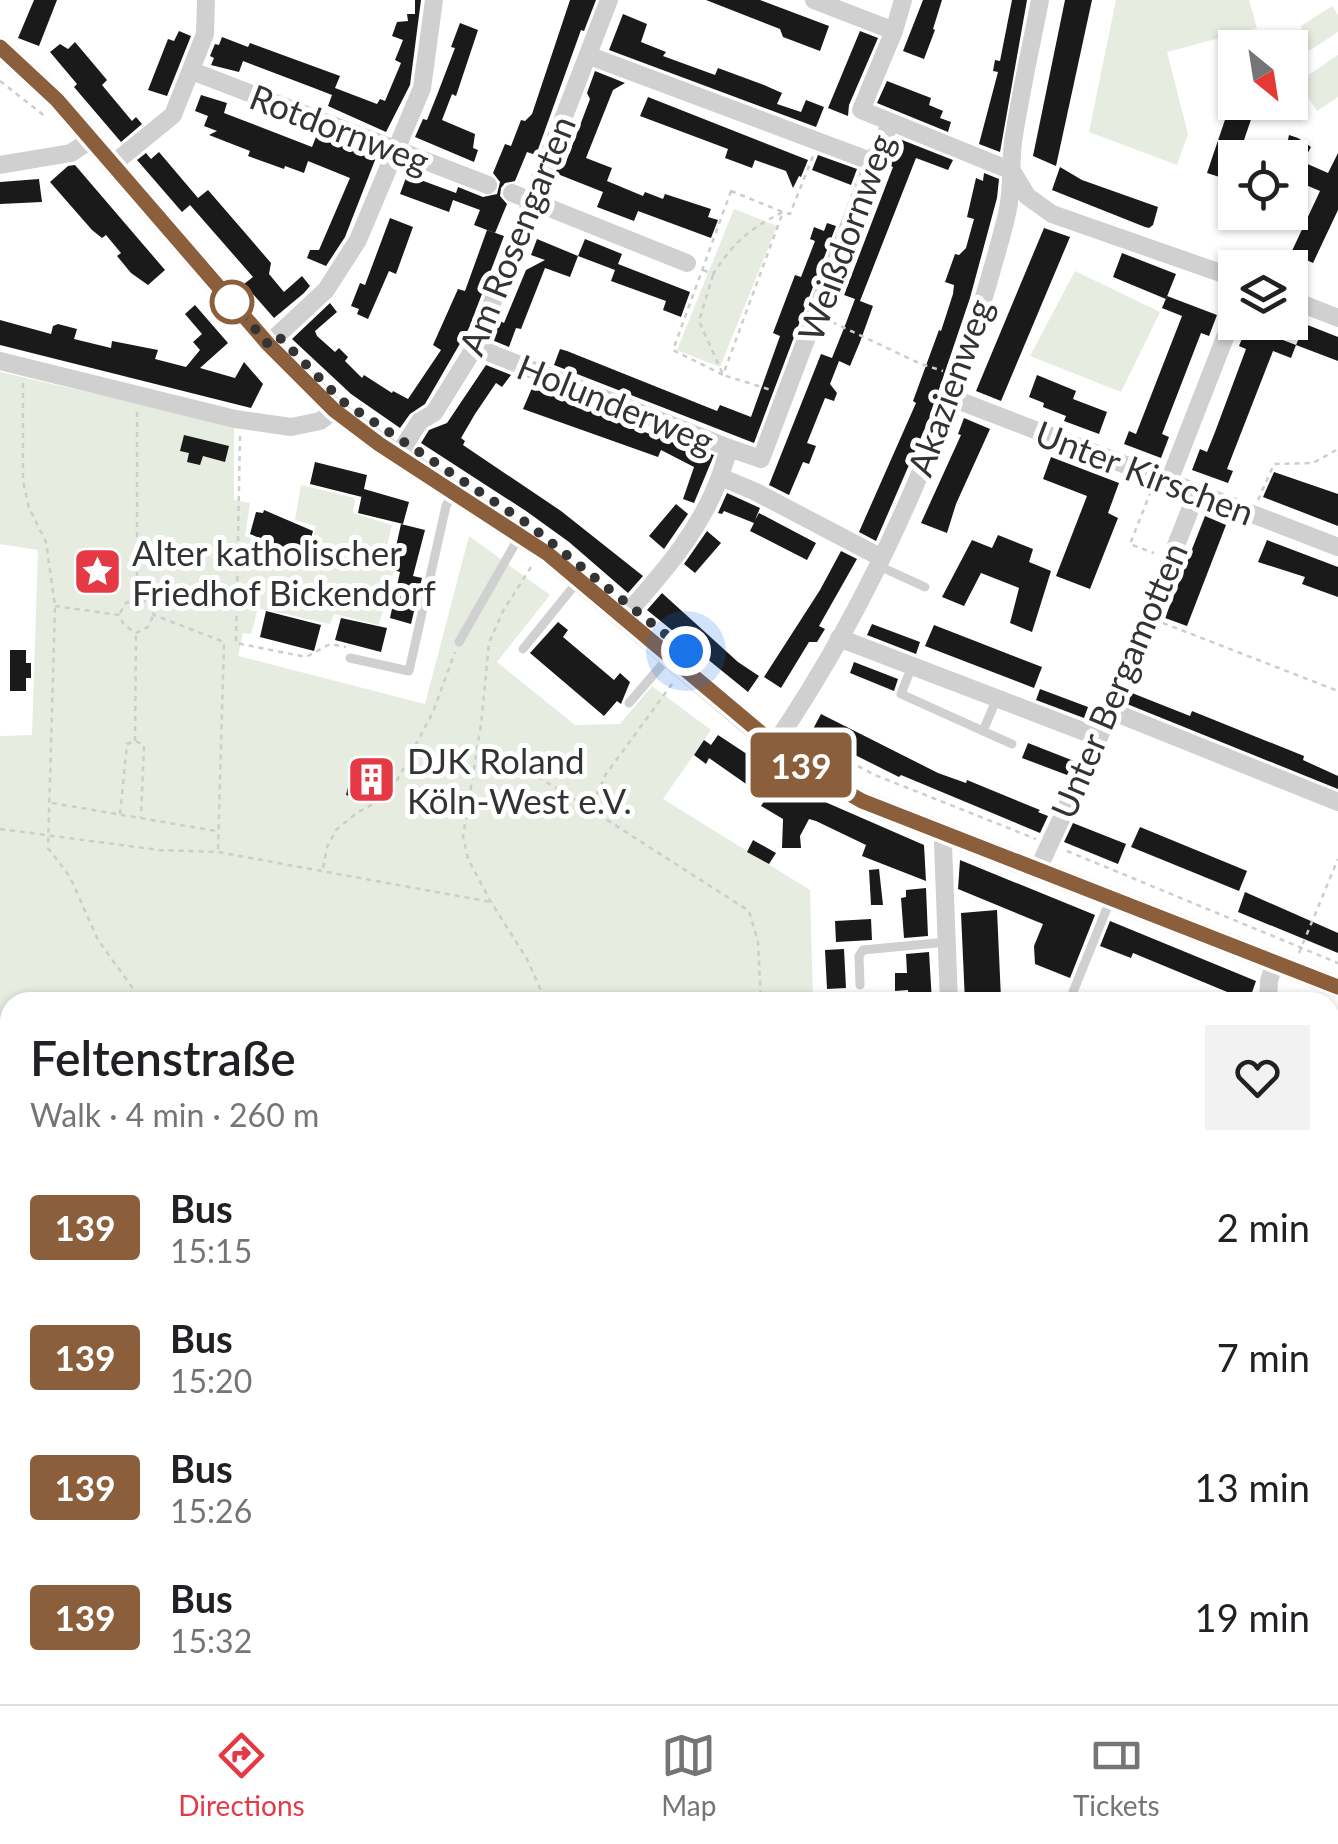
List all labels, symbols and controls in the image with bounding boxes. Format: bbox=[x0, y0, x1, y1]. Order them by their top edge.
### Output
north arrow bbox=[1218, 30, 1308, 120]
map controls bbox=[1218, 30, 1308, 340]
street label: Rotdornweg bbox=[245, 75, 435, 181]
street label: Am Rosengarten bbox=[449, 109, 583, 361]
street label: Weißdornweg bbox=[788, 128, 902, 346]
button: locate bbox=[1218, 140, 1308, 230]
button: layers bbox=[1218, 250, 1308, 340]
unlabelled marker bbox=[211, 281, 253, 323]
street label: Akazienweg bbox=[898, 293, 1000, 481]
street label: Holunderweg bbox=[512, 345, 720, 461]
street label: Unter Kirschen bbox=[1030, 411, 1260, 533]
place label: Alter katholischer Friedhof Bickendorf bbox=[132, 531, 436, 613]
street label: Unter Bergamotten bbox=[1041, 536, 1195, 824]
place icon: Alter katholischer Friedhof Bickendorf bbox=[71, 546, 123, 598]
your location bbox=[661, 626, 711, 676]
line badge: 139 bbox=[744, 732, 858, 798]
place label: DJK Roland Köln-West e.V. bbox=[407, 739, 632, 821]
text: 139 bbox=[771, 744, 831, 786]
building icon: DJK Roland Köln-West e.V. bbox=[346, 754, 398, 806]
button: heart bbox=[1205, 1025, 1310, 1130]
text: Feltenstraße bbox=[30, 1029, 296, 1086]
text: Walk · 4 min · 260 m bbox=[30, 1095, 319, 1134]
text: Bus bbox=[170, 1185, 233, 1231]
text: 2 min bbox=[1217, 1204, 1310, 1250]
text: 139 bbox=[55, 1206, 115, 1248]
text: 15:15 bbox=[170, 1231, 252, 1270]
text: Bus bbox=[170, 1315, 233, 1361]
text: 7 min bbox=[1217, 1334, 1310, 1380]
text: 139 bbox=[55, 1336, 115, 1378]
text: 15:20 bbox=[170, 1361, 252, 1400]
text: Bus bbox=[170, 1445, 233, 1491]
text: 13 min bbox=[1195, 1464, 1310, 1510]
text: 139 bbox=[55, 1466, 115, 1508]
text: 15:26 bbox=[170, 1491, 252, 1530]
text: Bus bbox=[170, 1575, 233, 1621]
text: 19 min bbox=[1195, 1594, 1310, 1640]
text: 139 bbox=[55, 1596, 115, 1638]
text: 15:32 bbox=[170, 1621, 252, 1660]
tab: Directions bbox=[178, 1728, 305, 1822]
tab: Map bbox=[661, 1728, 716, 1822]
tab: Tickets bbox=[1073, 1728, 1160, 1822]

